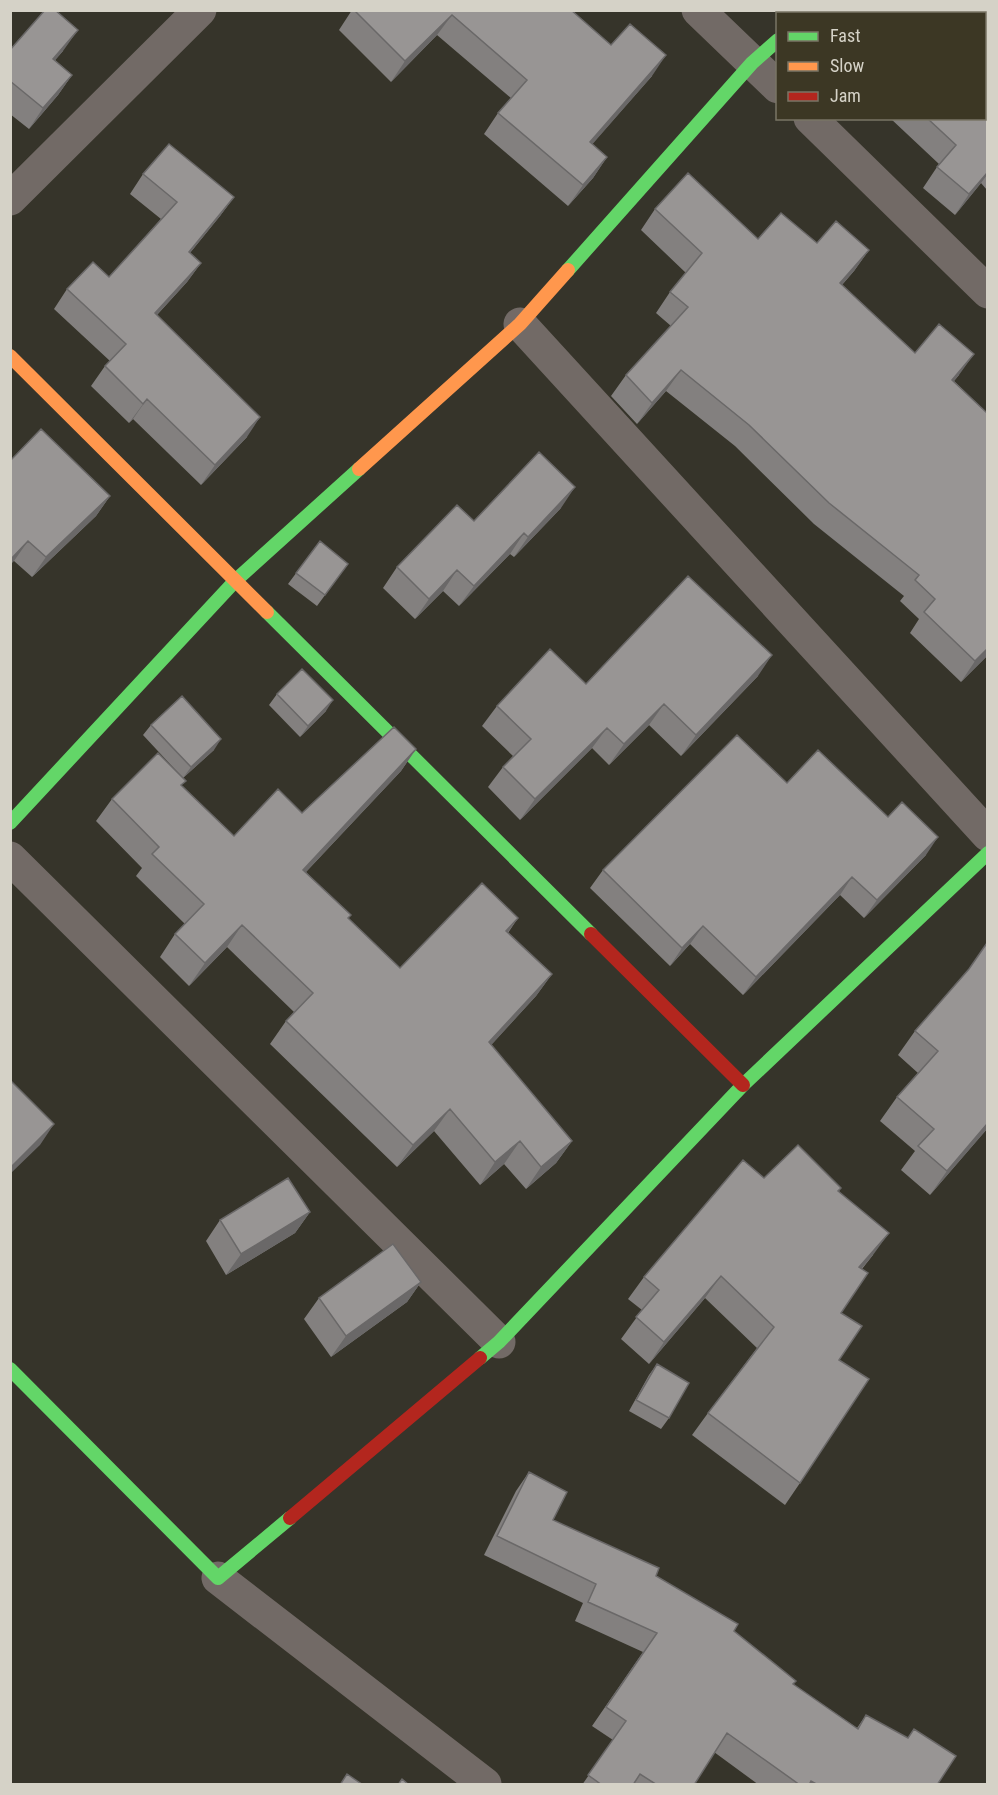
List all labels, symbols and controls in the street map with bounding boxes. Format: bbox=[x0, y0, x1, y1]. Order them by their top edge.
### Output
legend bbox=[776, 12, 986, 120]
text: Fast bbox=[830, 25, 861, 46]
text: Slow bbox=[830, 55, 865, 76]
text: Jam bbox=[830, 85, 861, 106]

